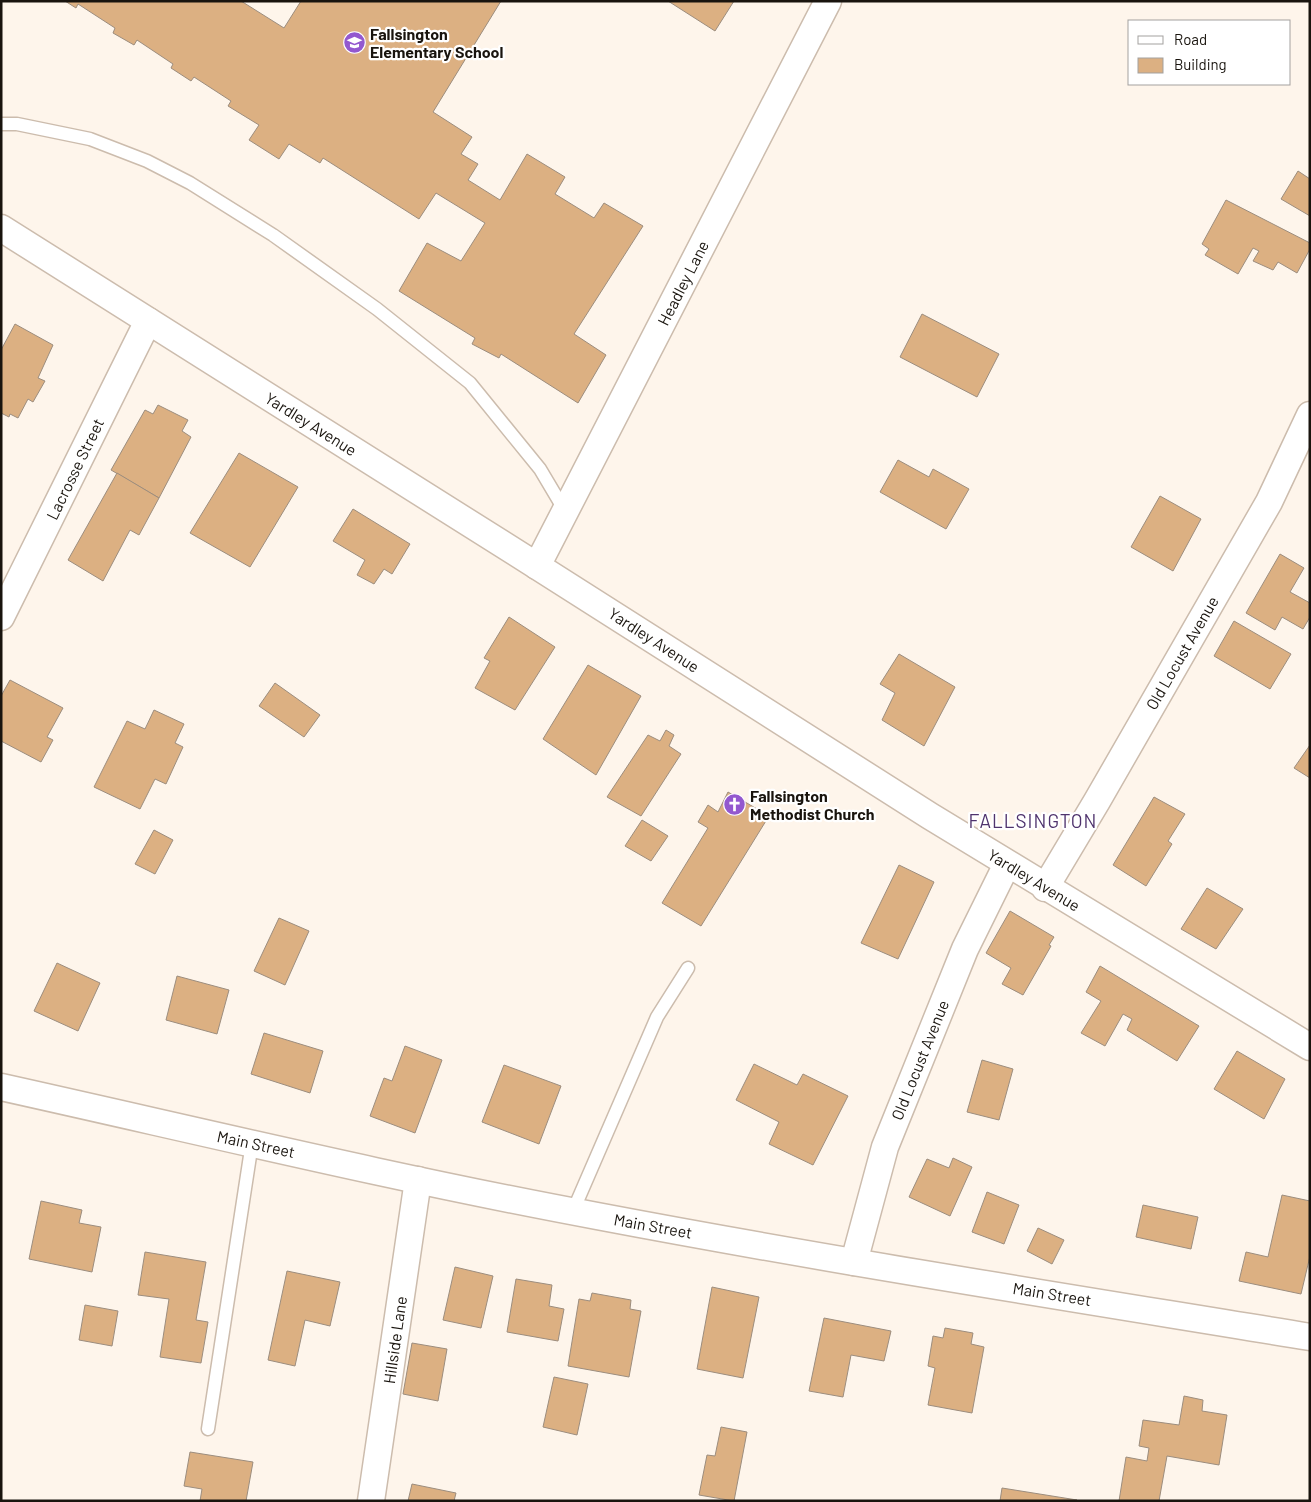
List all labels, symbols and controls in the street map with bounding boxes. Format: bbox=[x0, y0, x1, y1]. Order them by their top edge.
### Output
legend bbox=[1128, 20, 1291, 85]
place label: Fallsington Elementary School bbox=[370, 24, 504, 61]
text: Road bbox=[1174, 30, 1207, 48]
school or university icon: Fallsington Elementary School bbox=[342, 31, 366, 55]
text: Building bbox=[1174, 55, 1227, 73]
street label: Headley Lane bbox=[653, 237, 712, 328]
street label: Yardley Avenue bbox=[262, 388, 361, 459]
street label: Lacrosse Street bbox=[42, 415, 107, 523]
street label: Old Locust Avenue bbox=[1141, 593, 1222, 713]
street label: Yardley Avenue bbox=[605, 603, 703, 676]
place label: Fallsington Methodist Church bbox=[750, 786, 875, 823]
church icon: Fallsington Methodist Church bbox=[722, 793, 746, 817]
district label: FALLSINGTON bbox=[969, 809, 1097, 832]
street label: Yardley Avenue bbox=[985, 845, 1084, 915]
street label: Old Locust Avenue bbox=[887, 997, 952, 1123]
street label: Main Street bbox=[215, 1126, 297, 1161]
street label: Main Street bbox=[612, 1209, 694, 1242]
street label: Main Street bbox=[1011, 1278, 1093, 1309]
street label: Hillside Lane bbox=[379, 1295, 410, 1385]

